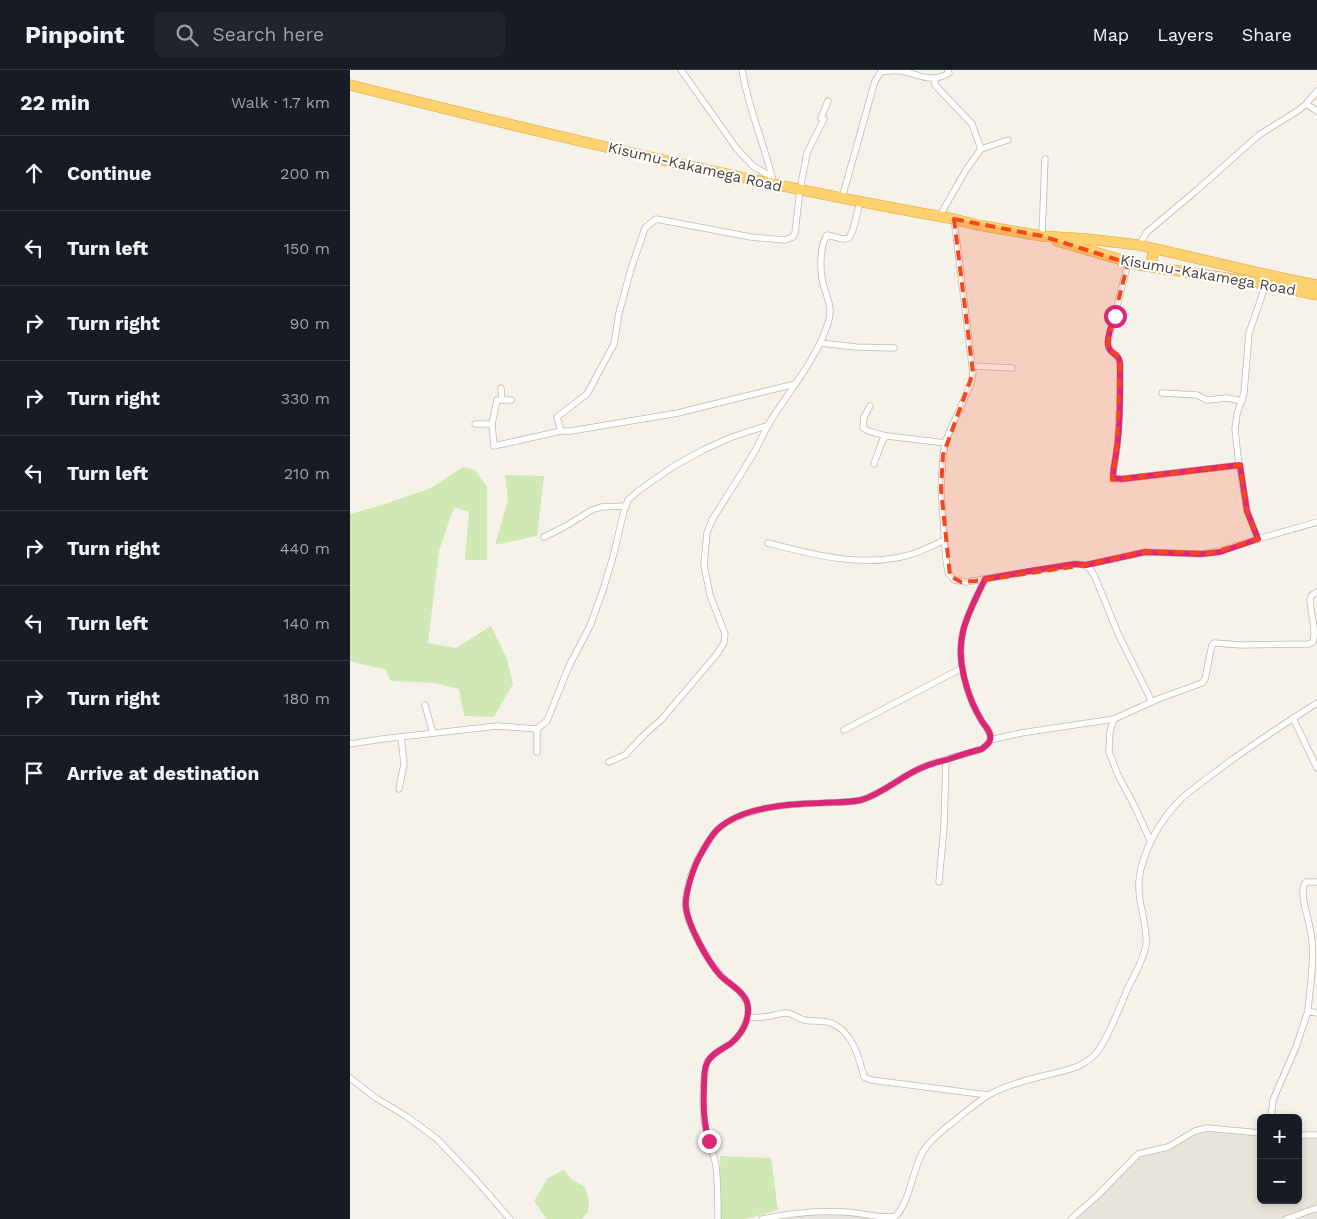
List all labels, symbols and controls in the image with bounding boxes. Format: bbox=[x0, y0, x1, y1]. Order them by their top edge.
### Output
search box bbox=[155, 12, 505, 57]
text: Pinpoint bbox=[25, 21, 125, 49]
icon: search bbox=[173, 21, 201, 49]
text: Search here bbox=[213, 23, 324, 46]
text: Map bbox=[1092, 24, 1129, 45]
text: Layers bbox=[1157, 24, 1214, 45]
text: Share bbox=[1242, 24, 1292, 45]
text: 22 min bbox=[20, 90, 90, 115]
text: Walk · 1.7 km bbox=[231, 93, 330, 112]
street label: Kisumu-Kakamega Road bbox=[606, 138, 784, 196]
icon: ahead bbox=[20, 159, 48, 187]
text: Continue bbox=[67, 162, 151, 185]
text: 200 m bbox=[280, 164, 330, 183]
icon: left bbox=[20, 234, 48, 262]
text: Turn left bbox=[67, 237, 148, 260]
text: 150 m bbox=[284, 239, 330, 258]
street label: Kisumu-Kakamega Road bbox=[1119, 251, 1297, 299]
route start bbox=[1104, 305, 1127, 328]
icon: right bbox=[20, 309, 48, 337]
text: Turn right bbox=[67, 312, 160, 335]
text: 90 m bbox=[289, 314, 330, 333]
icon: right bbox=[20, 384, 48, 412]
text: Turn right bbox=[67, 387, 160, 410]
text: 330 m bbox=[281, 389, 330, 408]
icon: left bbox=[20, 459, 48, 487]
text: Turn left bbox=[67, 462, 148, 485]
text: 210 m bbox=[284, 464, 330, 483]
icon: right bbox=[20, 534, 48, 562]
text: Turn right bbox=[67, 537, 160, 560]
text: 440 m bbox=[280, 539, 330, 558]
icon: left bbox=[20, 609, 48, 637]
text: Turn left bbox=[67, 612, 148, 635]
text: 140 m bbox=[283, 614, 330, 633]
icon: right bbox=[20, 684, 48, 712]
text: Turn right bbox=[67, 687, 160, 710]
text: 180 m bbox=[283, 689, 330, 708]
icon: arrive bbox=[20, 759, 48, 787]
text: Arrive at destination bbox=[67, 762, 259, 785]
map controls bbox=[1257, 1114, 1302, 1204]
button: + bbox=[1257, 1114, 1302, 1159]
route end bbox=[698, 1130, 721, 1153]
button: − bbox=[1257, 1159, 1302, 1204]

